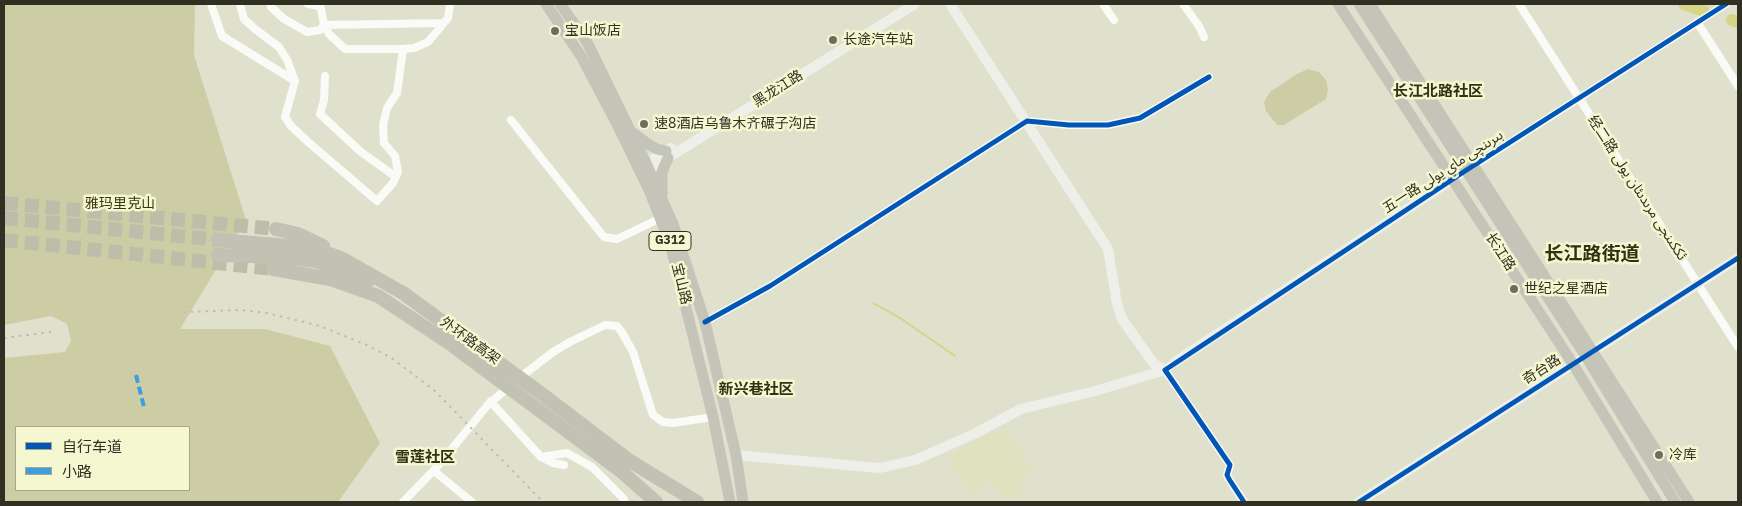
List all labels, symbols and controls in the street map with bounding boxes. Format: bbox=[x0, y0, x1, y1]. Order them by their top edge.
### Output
place label: 宝山饭店 bbox=[565, 23, 621, 39]
marker: 宝山饭店 bbox=[549, 25, 561, 37]
place label: 长途汽车站 bbox=[843, 32, 913, 48]
marker: 长途汽车站 bbox=[827, 34, 839, 46]
street label: 黑龙江路 bbox=[750, 67, 806, 111]
district label: 长江北路社区 bbox=[1393, 83, 1483, 101]
street label: 经二路 ئككىنجى مرىدىئان يولى bbox=[1584, 112, 1690, 264]
place label: 速8酒店乌鲁木齐碾子沟店 bbox=[654, 116, 816, 132]
marker: 速8酒店乌鲁木齐碾子沟店 bbox=[638, 118, 650, 130]
street label: 五一路 بىرىنچى ماي يولى bbox=[1380, 127, 1506, 217]
park label: 雅玛里克山 bbox=[85, 196, 155, 212]
street label: 长江路 bbox=[1482, 230, 1518, 274]
road number: G312 bbox=[649, 232, 691, 250]
district label: 长江路街道 bbox=[1545, 244, 1639, 266]
street label: 宝山路 bbox=[668, 262, 694, 306]
place label: 世纪之星酒店 bbox=[1524, 281, 1608, 297]
marker: 世纪之星酒店 bbox=[1508, 283, 1520, 295]
street label: 外环路高架 bbox=[437, 314, 503, 368]
street label: 奇台路 bbox=[1520, 352, 1564, 388]
district label: 新兴巷社区 bbox=[719, 381, 793, 399]
legend bbox=[15, 426, 190, 491]
text: 自行车道 bbox=[62, 437, 122, 456]
place label: 冷库 bbox=[1669, 447, 1697, 463]
district label: 雪莲社区 bbox=[395, 449, 455, 467]
marker: 冷库 bbox=[1653, 449, 1665, 461]
text: 小路 bbox=[62, 462, 92, 481]

